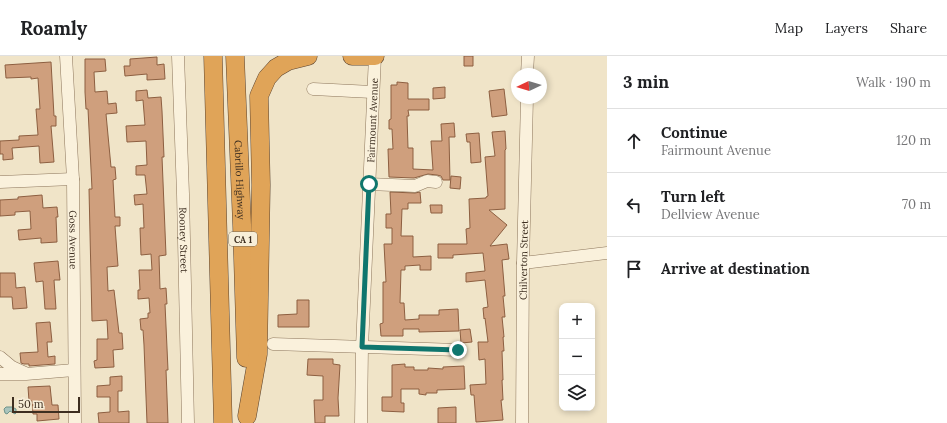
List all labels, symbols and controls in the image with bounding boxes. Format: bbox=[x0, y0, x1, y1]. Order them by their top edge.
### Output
text: Roamly bbox=[20, 16, 87, 40]
text: Map bbox=[775, 19, 803, 37]
text: Layers bbox=[825, 19, 868, 37]
text: Share bbox=[890, 19, 927, 37]
north arrow bbox=[511, 68, 547, 104]
text: 3 min bbox=[623, 71, 669, 93]
text: Walk · 190 m bbox=[856, 74, 931, 91]
street label: Fairmount Avenue bbox=[364, 77, 381, 163]
text: Continue bbox=[661, 123, 727, 142]
icon: ahead bbox=[623, 130, 645, 152]
text: 120 m bbox=[896, 132, 931, 149]
street label: Cabrillo Highway bbox=[232, 140, 248, 221]
text: Fairmount Avenue bbox=[661, 142, 771, 159]
route start bbox=[360, 175, 378, 193]
text: Turn left bbox=[661, 187, 725, 206]
icon: left bbox=[623, 194, 645, 216]
text: 70 m bbox=[902, 196, 931, 213]
text: Dellview Avenue bbox=[661, 206, 760, 223]
street label: Rooney Street bbox=[177, 207, 191, 273]
street label: Goss Avenue bbox=[67, 210, 80, 270]
street label: Chilverton Street bbox=[516, 220, 531, 300]
road number: CA 1 bbox=[229, 232, 257, 246]
icon: arrive bbox=[623, 258, 645, 280]
text: Arrive at destination bbox=[661, 259, 810, 278]
map controls bbox=[559, 303, 595, 411]
button: + bbox=[559, 303, 595, 339]
button: − bbox=[559, 339, 595, 375]
route end bbox=[449, 341, 467, 359]
button: layers bbox=[559, 375, 595, 411]
scale bar bbox=[12, 395, 80, 414]
text: 50 m bbox=[18, 397, 44, 411]

